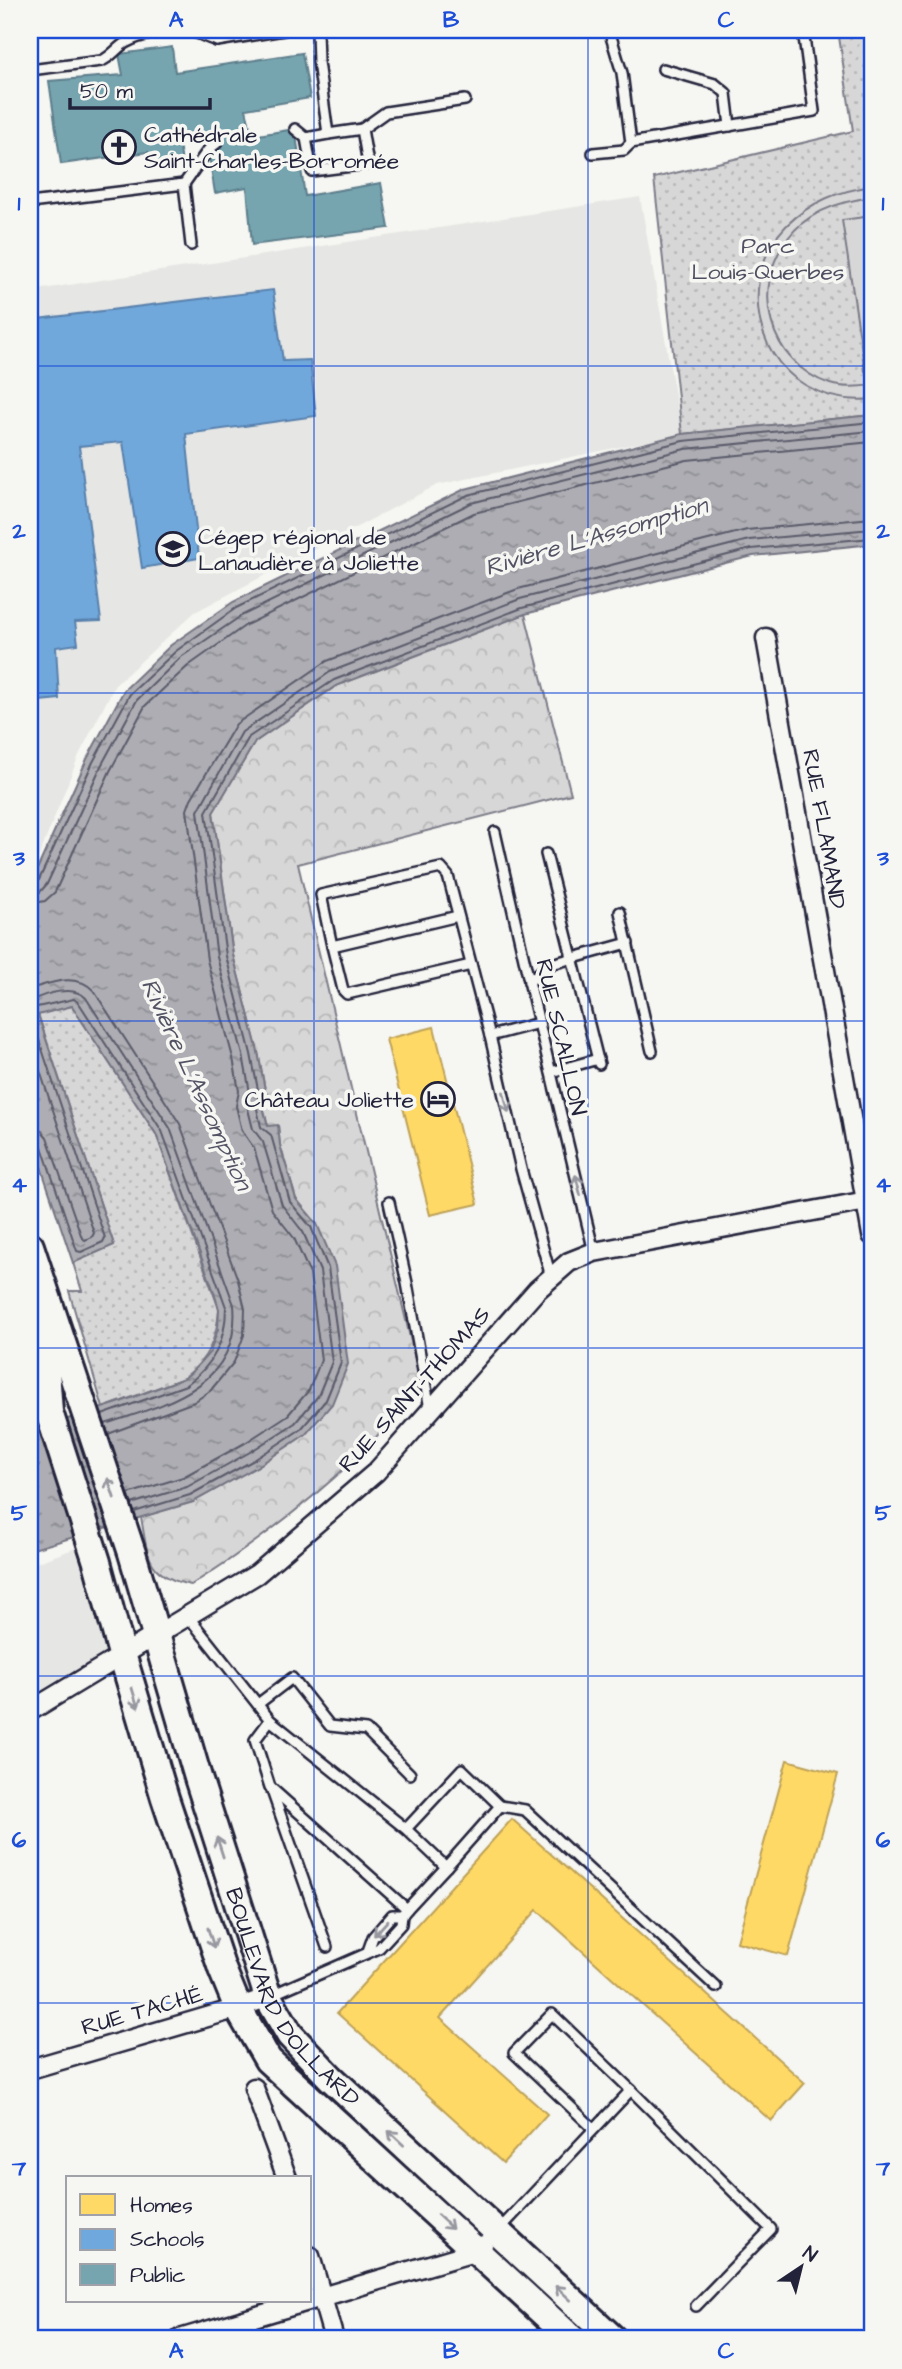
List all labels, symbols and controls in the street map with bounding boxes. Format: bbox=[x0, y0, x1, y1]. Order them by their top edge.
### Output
text: A bbox=[169, 4, 184, 36]
text: B bbox=[443, 4, 460, 36]
text: C bbox=[718, 4, 735, 36]
scale bar bbox=[70, 66, 210, 110]
text: 50 m bbox=[80, 77, 134, 106]
place label: Cathédrale Saint-Charles-Borromée bbox=[144, 119, 399, 177]
church icon: Cathédrale Saint-Charles-Borromée bbox=[100, 128, 138, 166]
text: 1 bbox=[18, 187, 21, 219]
text: 1 bbox=[882, 187, 885, 219]
park label: Parc Louis-Querbes bbox=[692, 230, 844, 288]
water label: Rivière L'Assomption bbox=[481, 488, 713, 585]
text: 2 bbox=[11, 515, 26, 547]
text: 2 bbox=[875, 515, 890, 547]
place label: Cégep régional de Lanaudière à Joliette bbox=[198, 521, 419, 579]
school or university icon: Cégep régional de Lanaudière à Joliette bbox=[154, 530, 192, 568]
street label: RUE FLAMAND bbox=[794, 747, 854, 912]
text: 3 bbox=[12, 842, 25, 874]
text: 3 bbox=[876, 842, 889, 874]
street label: RUE SCALLON bbox=[527, 956, 595, 1119]
water label: Rivière L'Assomption bbox=[132, 973, 261, 1198]
hotel icon: Château Joliette bbox=[419, 1080, 457, 1118]
place label: Château Joliette bbox=[245, 1084, 414, 1116]
one-way arrow bbox=[500, 1090, 513, 1113]
text: 4 bbox=[11, 1169, 27, 1201]
text: 4 bbox=[875, 1169, 891, 1201]
one-way arrow bbox=[571, 1174, 584, 1197]
street label: RUE SAINT-THOMAS bbox=[332, 1300, 498, 1480]
one-way arrow bbox=[104, 1478, 117, 1500]
text: 5 bbox=[11, 1497, 28, 1529]
text: 5 bbox=[875, 1497, 892, 1529]
one-way arrow bbox=[130, 1687, 143, 1709]
text: 6 bbox=[12, 1824, 27, 1856]
text: 6 bbox=[876, 1824, 891, 1856]
one-way arrow bbox=[213, 1836, 225, 1858]
street label: BOULEVARD DOLLARD bbox=[217, 1884, 367, 2114]
one-way arrow bbox=[372, 1919, 389, 1936]
one-way arrow bbox=[206, 1927, 219, 1949]
street label: RUE TACHÉ bbox=[78, 1978, 207, 2044]
one-way arrow bbox=[388, 2130, 405, 2147]
text: 7 bbox=[11, 2152, 27, 2184]
text: 7 bbox=[875, 2152, 891, 2184]
legend bbox=[66, 2176, 312, 2302]
text: Homes bbox=[130, 2191, 193, 2220]
one-way arrow bbox=[436, 2214, 454, 2230]
text: Schools bbox=[130, 2225, 205, 2254]
north arrow bbox=[766, 2232, 836, 2302]
text: N bbox=[797, 2240, 823, 2269]
text: Public bbox=[130, 2261, 186, 2290]
one-way arrow bbox=[555, 2284, 572, 2301]
text: A bbox=[169, 2335, 184, 2367]
text: B bbox=[443, 2335, 460, 2367]
text: C bbox=[718, 2335, 735, 2367]

